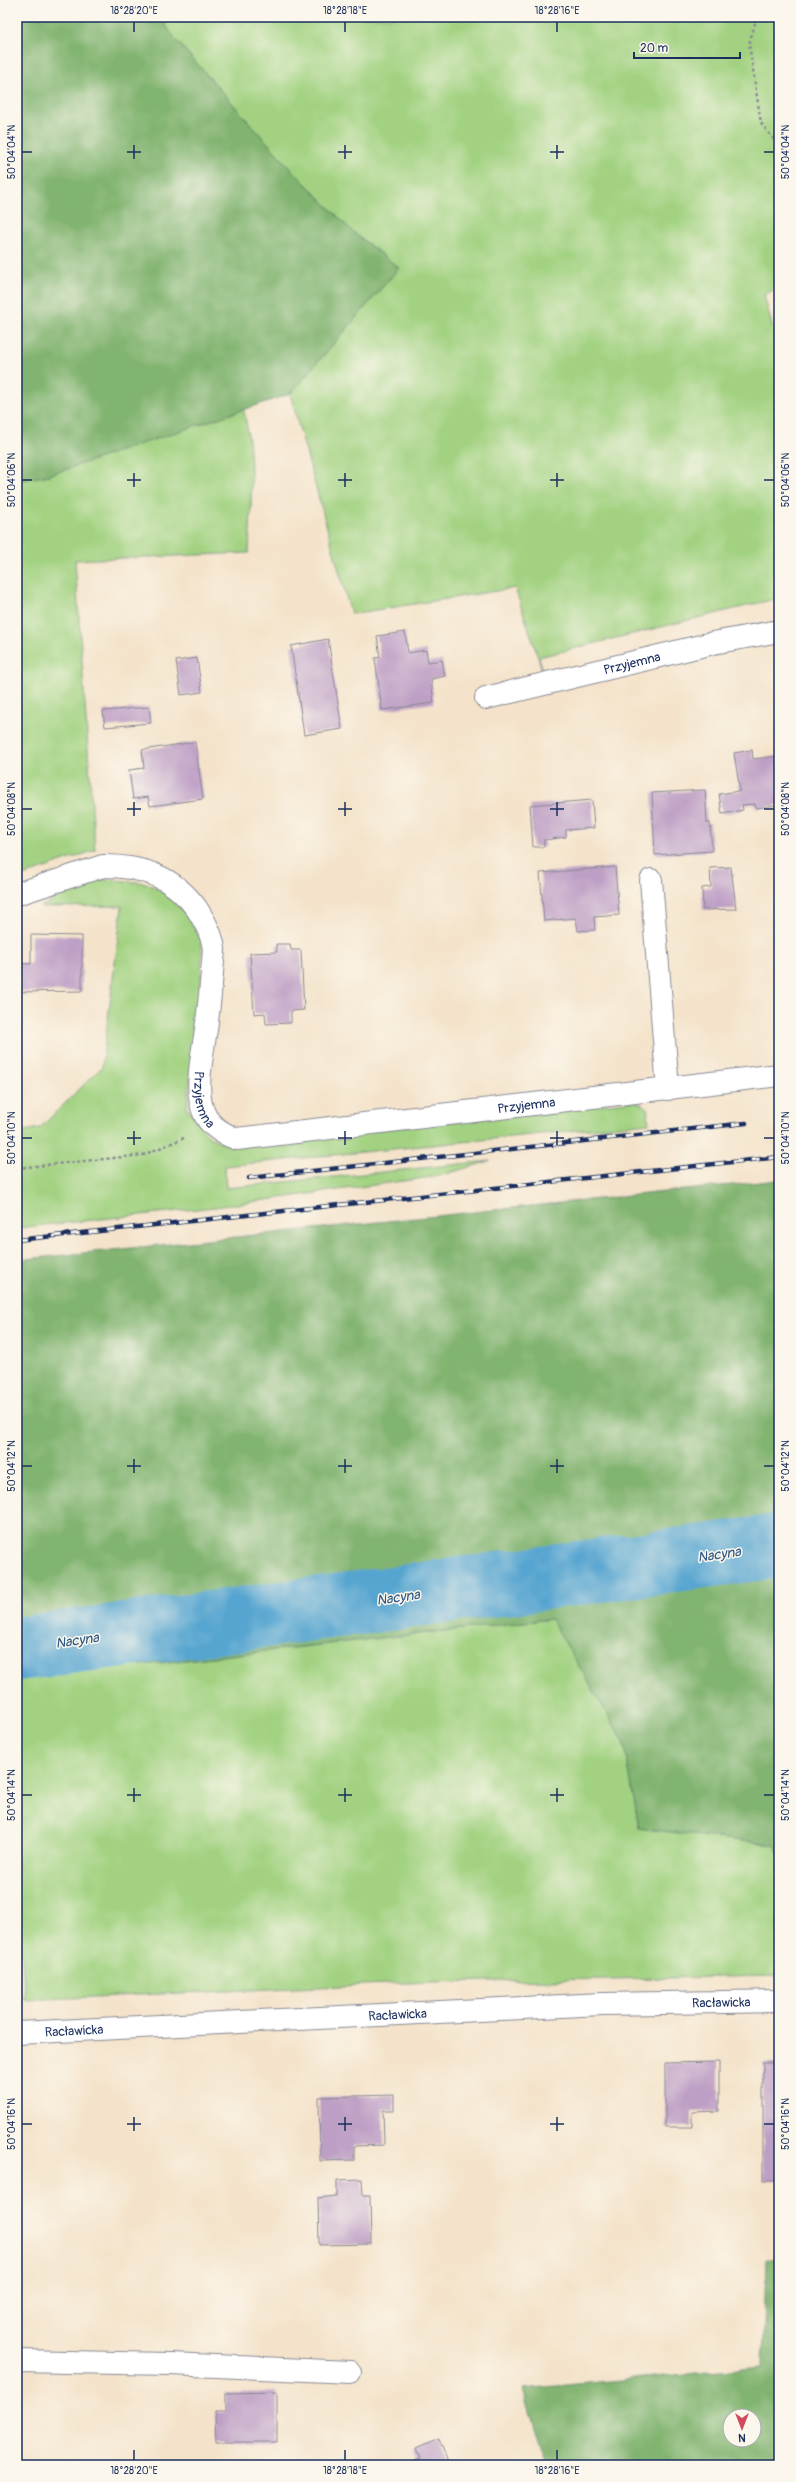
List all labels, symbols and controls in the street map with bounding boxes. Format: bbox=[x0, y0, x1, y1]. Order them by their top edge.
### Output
text: 18°28'20"E bbox=[110, 5, 158, 17]
text: 18°28'18"E bbox=[323, 5, 367, 17]
text: 18°28'16"E bbox=[535, 5, 579, 17]
scale bar bbox=[634, 34, 740, 60]
text: 20 m bbox=[640, 41, 669, 56]
text: 50°04'04"N bbox=[6, 124, 18, 179]
text: 50°04'04"N bbox=[780, 124, 792, 179]
text: 50°04'06"N bbox=[6, 452, 18, 507]
text: 50°04'06"N bbox=[780, 452, 792, 507]
street label: Przyjemna bbox=[602, 649, 662, 678]
text: 50°04'08"N bbox=[6, 782, 18, 836]
text: 50°04'08"N bbox=[780, 782, 792, 836]
street label: Przyjemna bbox=[190, 1070, 218, 1132]
street label: Przyjemna bbox=[497, 1094, 556, 1117]
text: 50°04'10"N bbox=[6, 1111, 18, 1164]
text: 50°04'10"N bbox=[780, 1111, 792, 1164]
text: 50°04'12"N bbox=[6, 1440, 18, 1492]
text: 50°04'12"N bbox=[780, 1440, 792, 1492]
water label: Nacyna bbox=[696, 1543, 743, 1566]
water label: Nacyna bbox=[375, 1586, 422, 1609]
water label: Nacyna bbox=[54, 1629, 101, 1652]
text: 50°04'14"N bbox=[6, 1769, 18, 1821]
text: 50°04'14"N bbox=[780, 1769, 792, 1821]
street label: Racławicka bbox=[692, 1994, 751, 2011]
street label: Racławicka bbox=[368, 2006, 427, 2025]
street label: Racławicka bbox=[44, 2022, 104, 2041]
text: 50°04'16"N bbox=[6, 2098, 18, 2150]
text: 50°04'16"N bbox=[780, 2098, 792, 2150]
north arrow bbox=[722, 2408, 762, 2448]
text: N bbox=[738, 2431, 746, 2444]
text: 18°28'20"E bbox=[110, 2465, 158, 2477]
text: 18°28'18"E bbox=[323, 2465, 367, 2477]
text: 18°28'16"E bbox=[535, 2465, 579, 2477]

